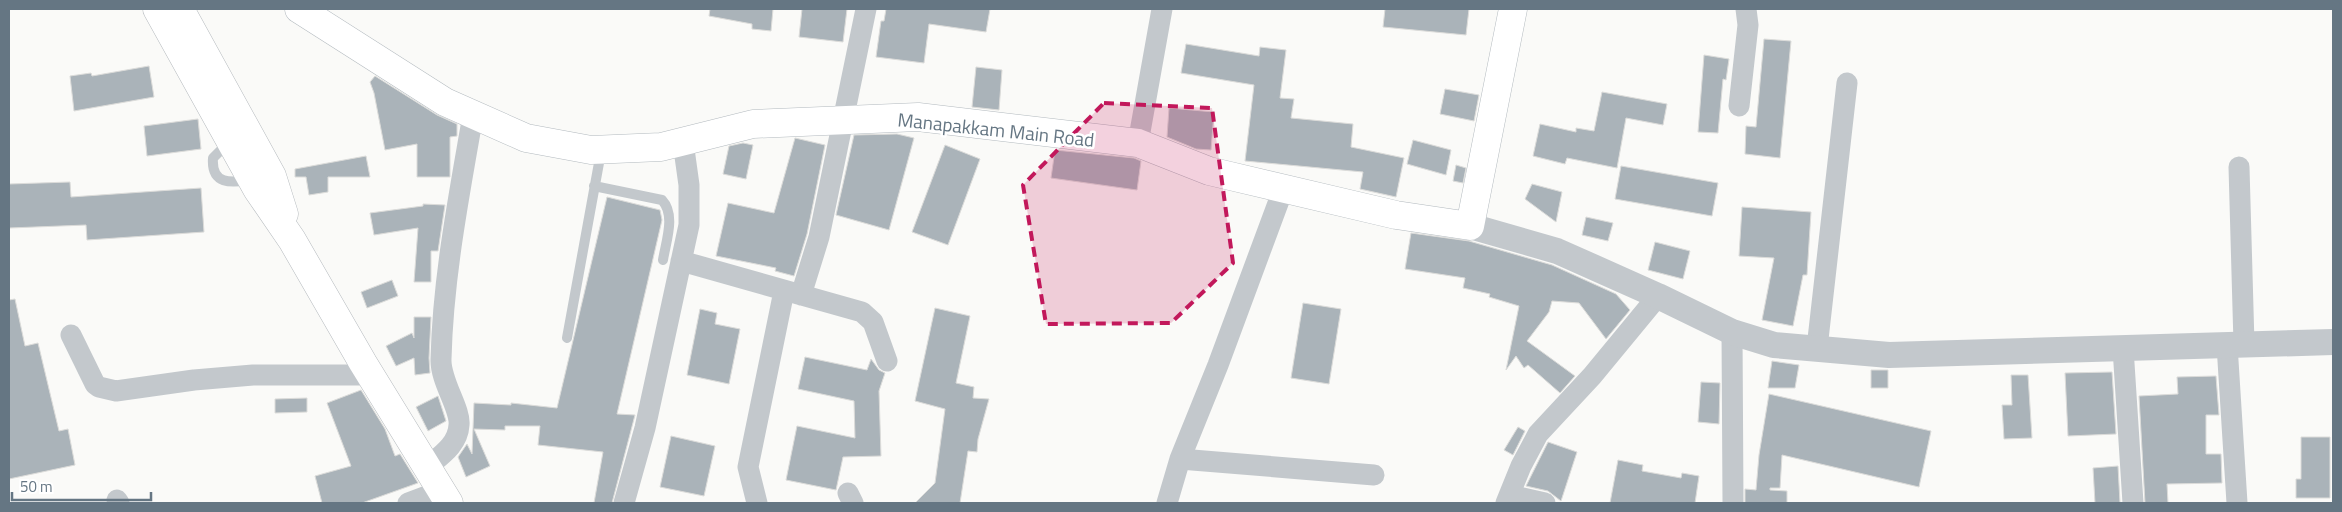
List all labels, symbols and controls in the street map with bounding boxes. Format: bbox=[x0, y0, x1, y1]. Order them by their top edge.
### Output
street label: Manapakkam Main Road bbox=[896, 104, 1096, 154]
scale bar bbox=[12, 470, 151, 502]
text: 50 m bbox=[20, 475, 53, 498]

